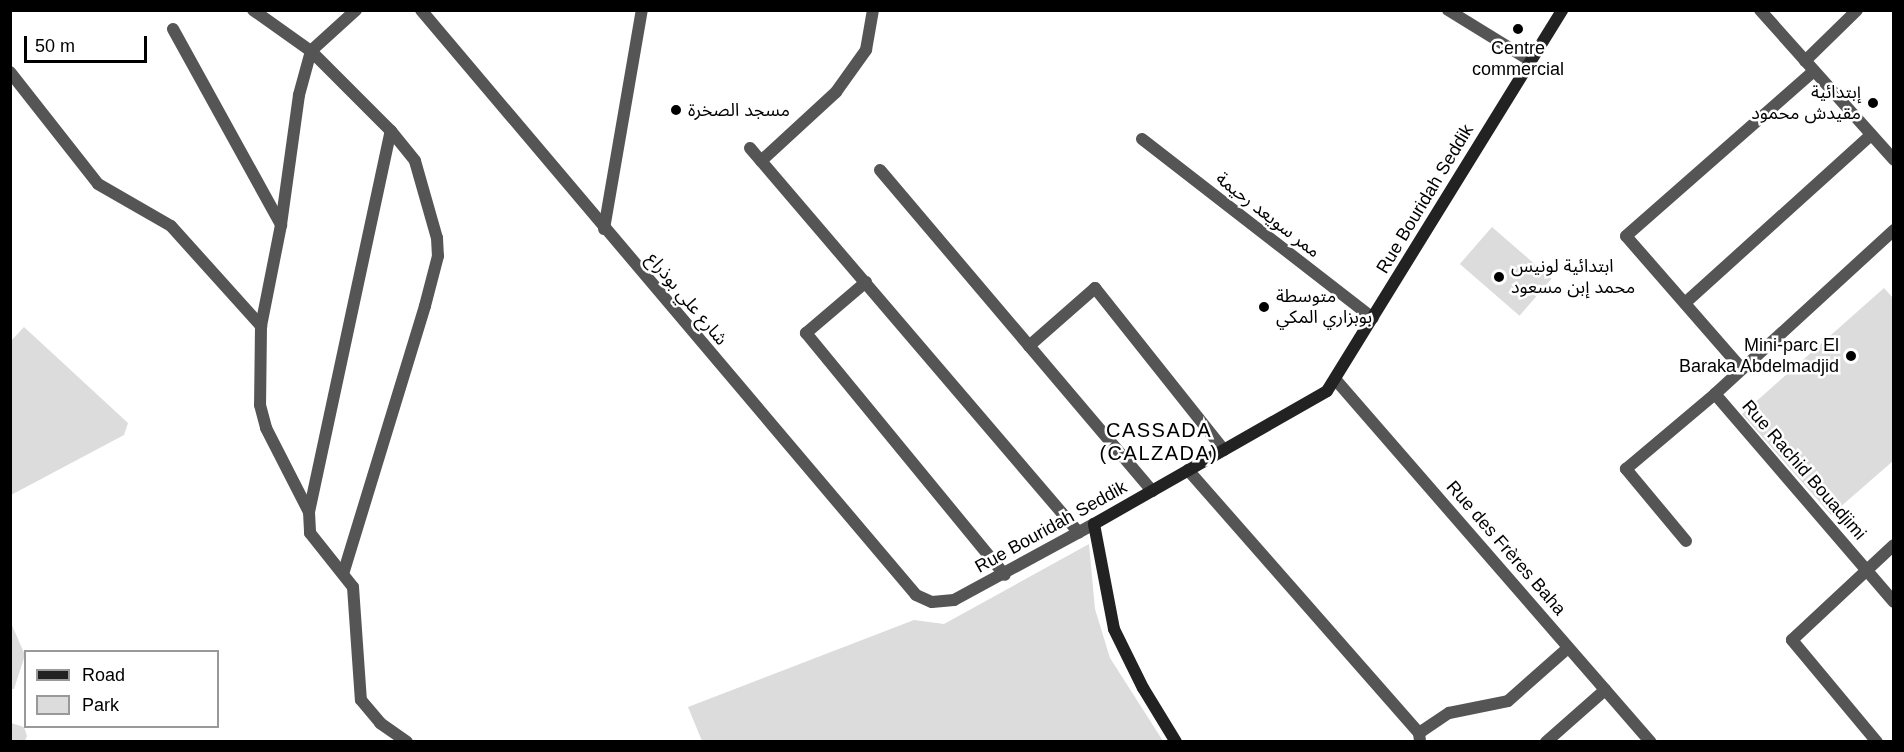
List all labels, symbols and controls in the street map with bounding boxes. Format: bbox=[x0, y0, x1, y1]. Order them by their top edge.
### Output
marker: Centre commercial bbox=[1511, 22, 1525, 36]
scale bar bbox=[27, 24, 150, 62]
text: 50 m bbox=[35, 36, 75, 56]
place label: Centre commercial bbox=[1472, 38, 1564, 80]
place label: إبتدائية مقيدش محمود bbox=[1751, 82, 1861, 124]
marker: إبتدائية مقيدش محمود bbox=[1866, 96, 1880, 110]
place label: مسجد الصخرة bbox=[688, 99, 790, 121]
marker: مسجد الصخرة bbox=[669, 103, 683, 117]
street label: Rue Bouridah Seddik bbox=[1372, 121, 1478, 277]
street label: ممر سويعد رحيمة bbox=[1212, 168, 1324, 262]
street label: شارع علي بوذراع bbox=[642, 248, 732, 350]
place label: ابتدائية لونيس محمد إبن مسعود bbox=[1511, 256, 1635, 298]
marker: ابتدائية لونيس محمد إبن مسعود bbox=[1492, 270, 1506, 284]
place label: متوسطة بوبزاري المكي bbox=[1276, 286, 1372, 328]
marker: متوسطة بوبزاري المكي bbox=[1257, 300, 1271, 314]
place label: Mini-parc El Baraka Abdelmadjid bbox=[1678, 335, 1839, 378]
marker: Mini-parc El Baraka Abdelmadjid bbox=[1844, 349, 1858, 363]
street label: Rue Rachid Bouadjimi bbox=[1737, 396, 1871, 544]
district label: CASSADA (CALZADA) bbox=[1099, 419, 1219, 466]
street label: Rue Bouridah Seddik bbox=[971, 476, 1131, 578]
street label: Rue des Frères Baha bbox=[1442, 476, 1570, 620]
legend bbox=[24, 650, 219, 728]
text: Road bbox=[82, 665, 125, 685]
text: Park bbox=[82, 695, 119, 715]

